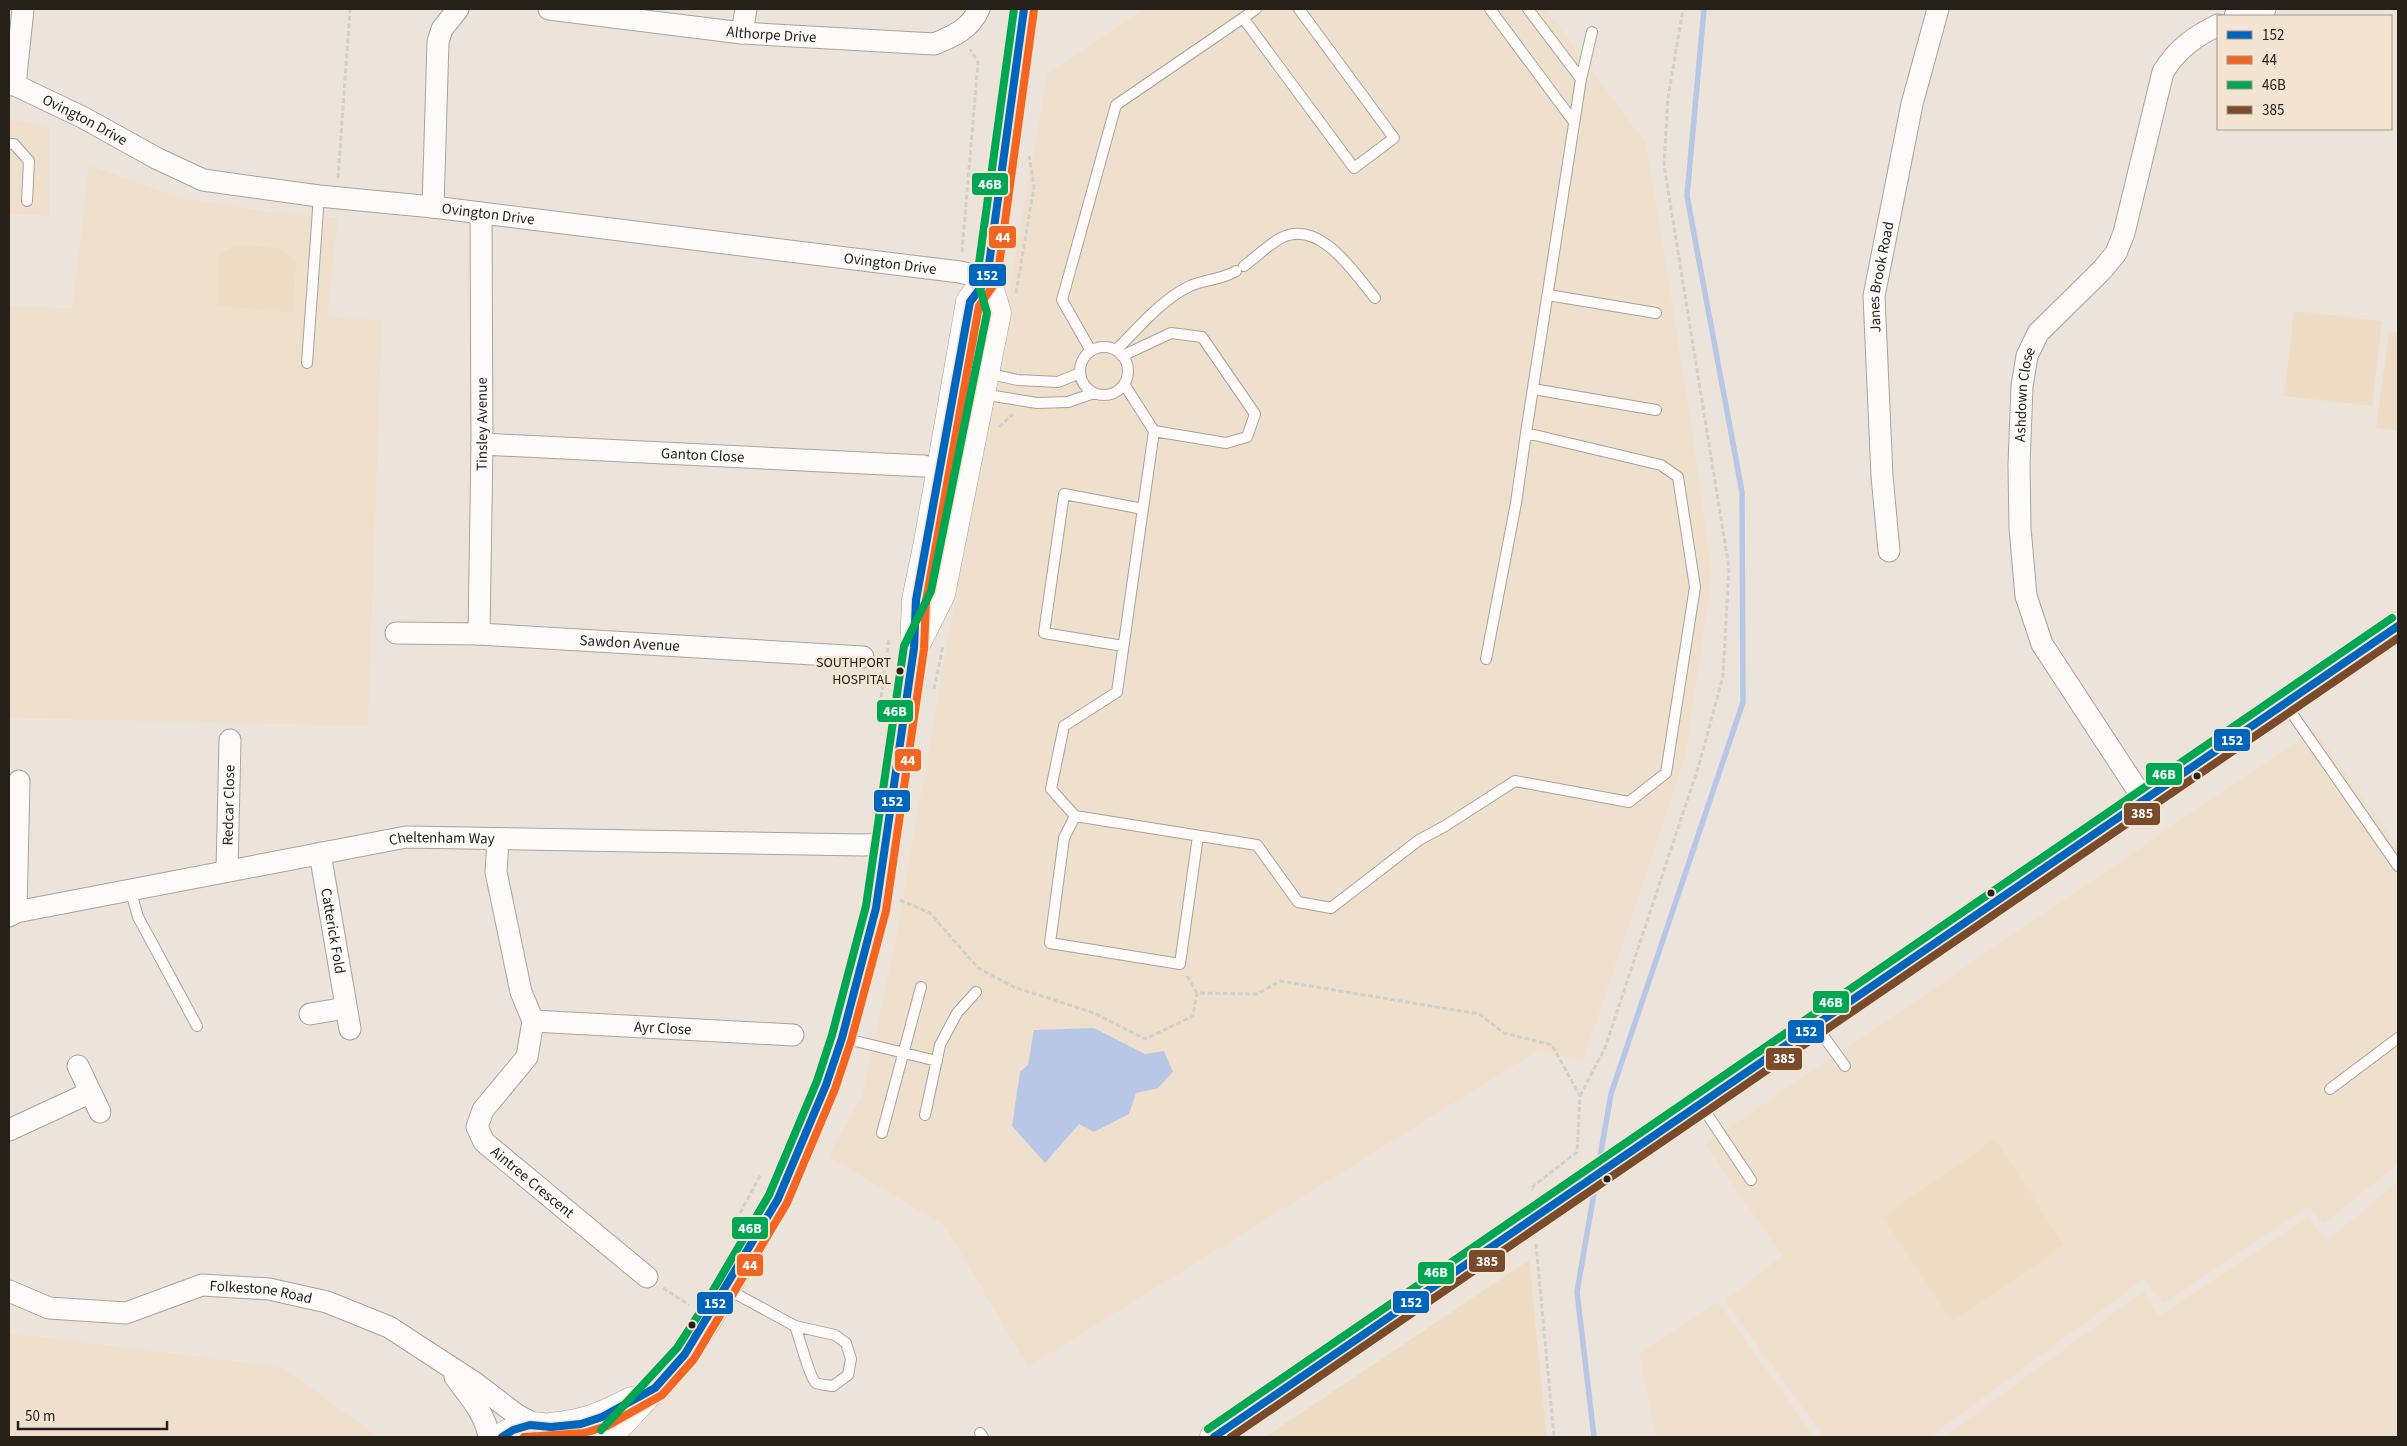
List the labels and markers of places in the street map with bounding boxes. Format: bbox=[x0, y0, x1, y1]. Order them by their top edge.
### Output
place label: SOUTHPORT HOSPITAL bbox=[816, 653, 891, 690]
marker: SOUTHPORT HOSPITAL bbox=[895, 666, 905, 676]
unlabelled marker bbox=[2192, 771, 2202, 781]
unlabelled marker bbox=[1986, 888, 1996, 898]
unlabelled marker bbox=[1602, 1174, 1612, 1184]
unlabelled marker bbox=[687, 1320, 697, 1330]

